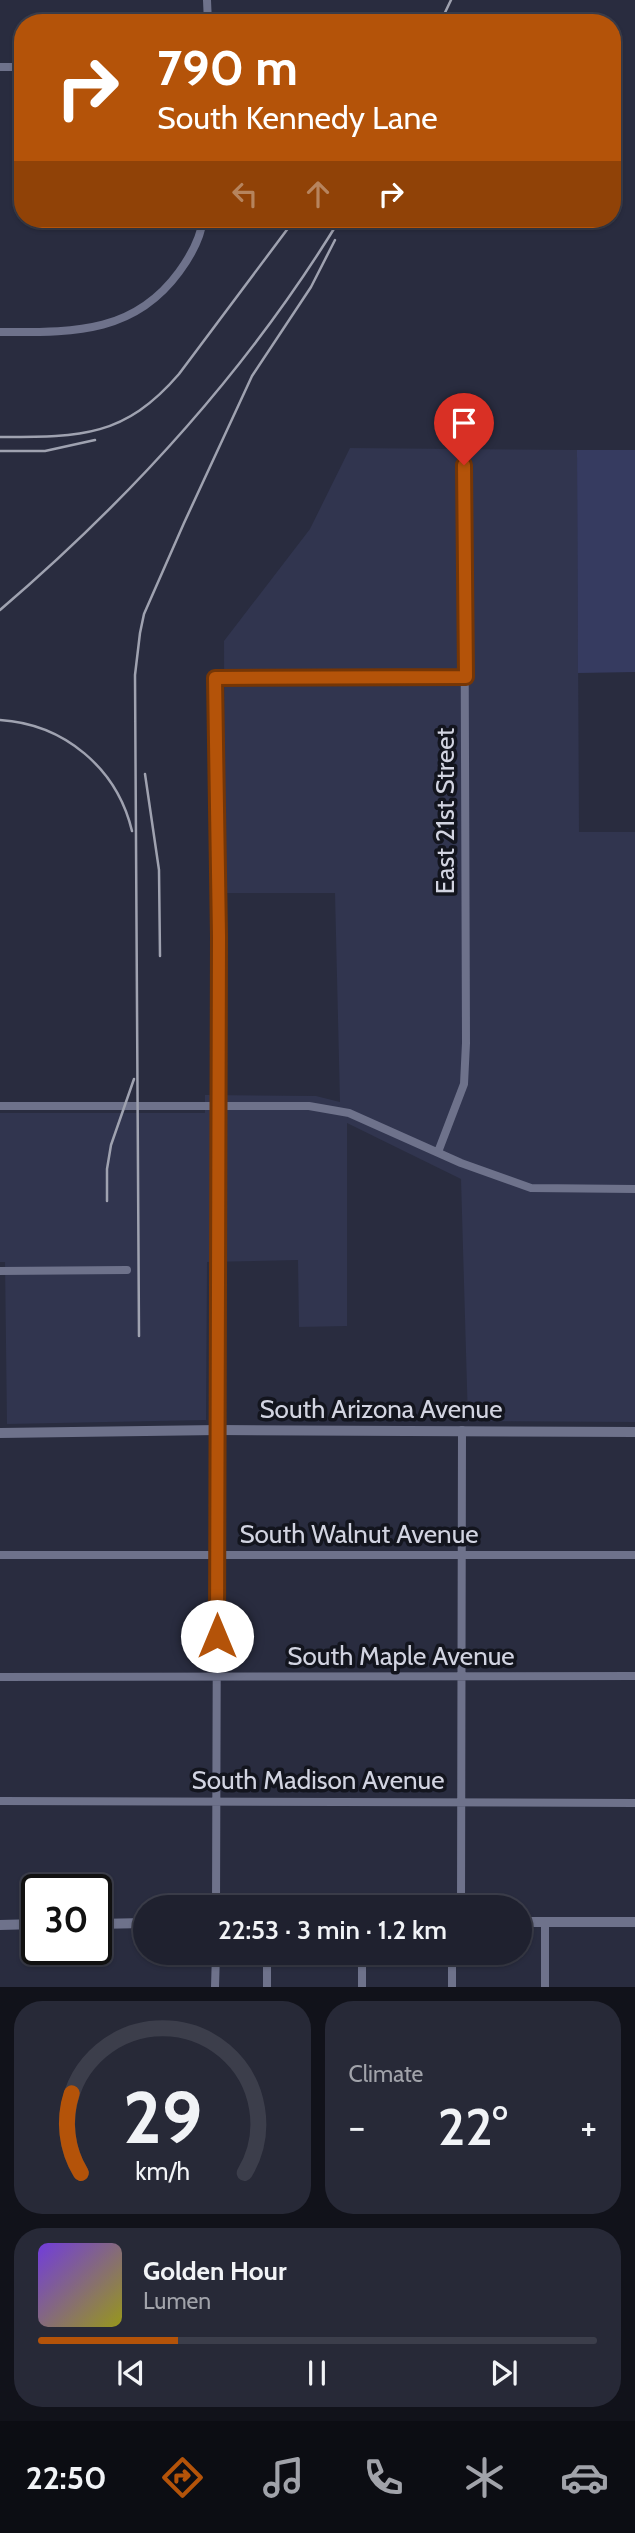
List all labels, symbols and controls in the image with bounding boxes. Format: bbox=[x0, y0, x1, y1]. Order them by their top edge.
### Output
text: 790 m bbox=[157, 38, 298, 97]
icon: right bbox=[42, 42, 133, 133]
text: South Kennedy Lane bbox=[157, 98, 438, 137]
icon: left bbox=[226, 175, 264, 213]
icon: ahead bbox=[299, 175, 337, 213]
icon: right bbox=[372, 175, 410, 213]
pin bbox=[434, 393, 494, 465]
icon: arrive bbox=[445, 404, 483, 442]
street label: East 21st Street bbox=[429, 727, 461, 894]
street label: South Arizona Avenue bbox=[259, 1393, 503, 1425]
street label: South Walnut Avenue bbox=[239, 1518, 479, 1550]
position arrow bbox=[180, 1599, 254, 1673]
street label: South Maple Avenue bbox=[287, 1640, 515, 1672]
street label: South Madison Avenue bbox=[191, 1764, 445, 1796]
speed limit sign: 30 bbox=[21, 1874, 112, 1965]
text: 22:53 · 3 min · 1.2 km bbox=[218, 1914, 447, 1946]
text: Climate bbox=[349, 2060, 423, 2088]
text: 29 bbox=[123, 2074, 202, 2162]
text: 22° bbox=[438, 2095, 508, 2158]
text: − bbox=[349, 2103, 365, 2150]
text: + bbox=[580, 2103, 597, 2150]
text: km/h bbox=[135, 2156, 190, 2186]
text: Golden Hour bbox=[143, 2255, 286, 2287]
text: Lumen bbox=[143, 2287, 211, 2315]
icon: previous bbox=[112, 2354, 150, 2392]
icon: pause bbox=[298, 2354, 336, 2392]
icon: next bbox=[485, 2354, 523, 2392]
icon: directions bbox=[158, 2453, 207, 2502]
icon: music bbox=[259, 2453, 308, 2502]
icon: phone bbox=[359, 2453, 408, 2502]
icon: climate bbox=[460, 2453, 509, 2502]
icon: car bbox=[560, 2453, 609, 2502]
text: 22:50 bbox=[26, 2458, 107, 2497]

